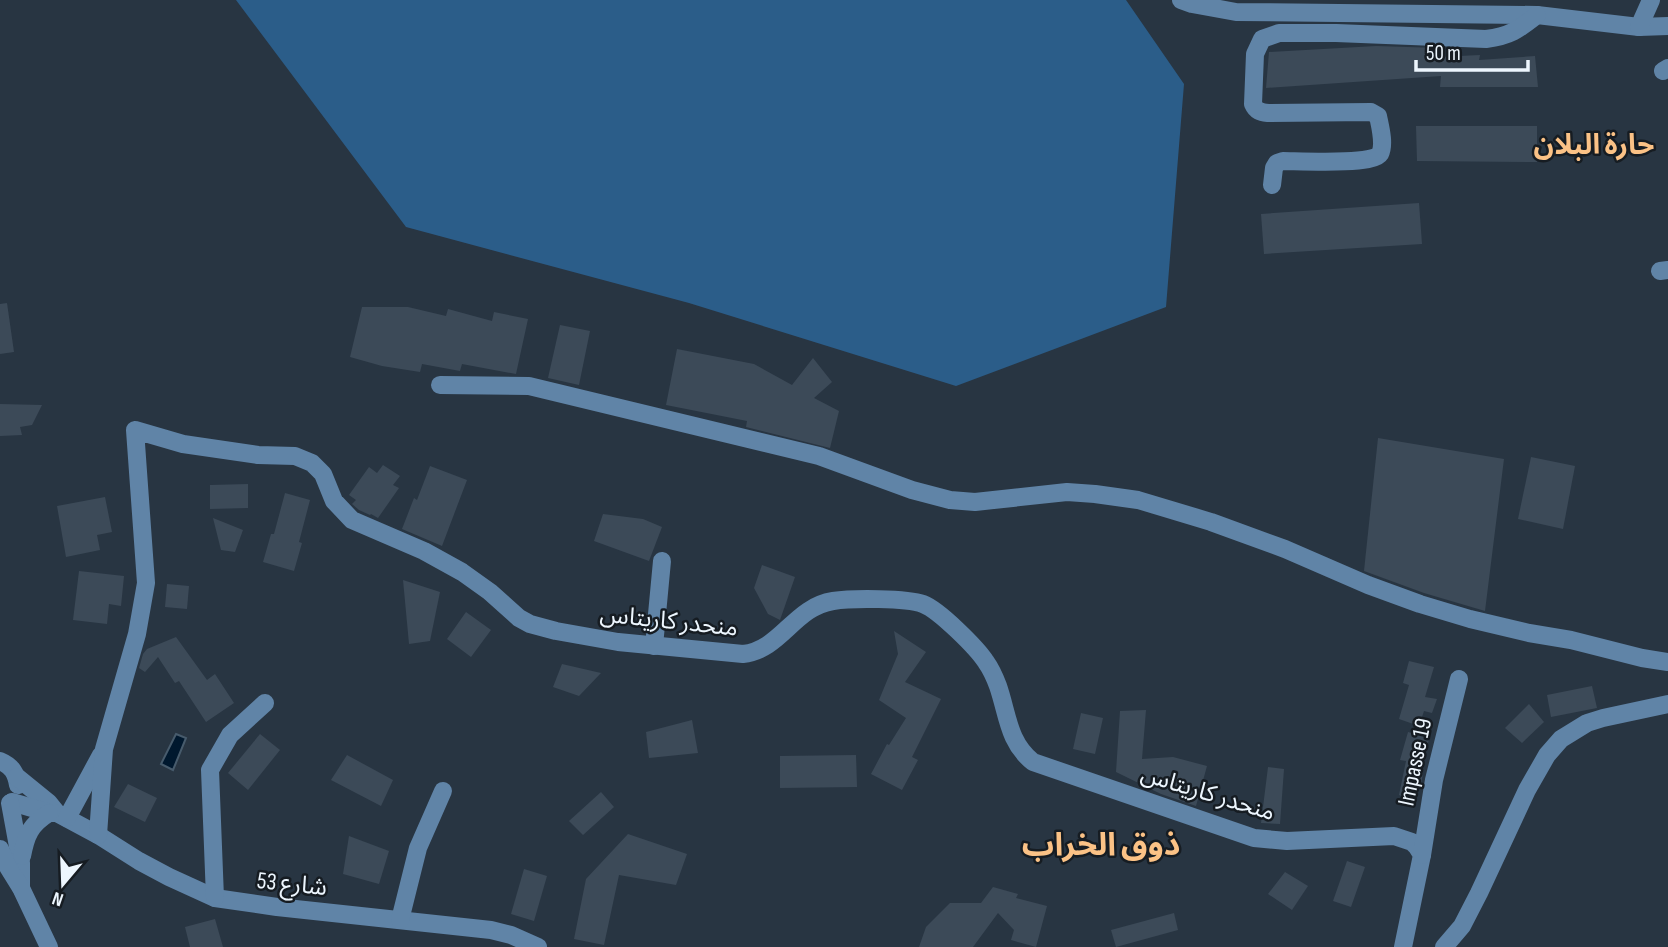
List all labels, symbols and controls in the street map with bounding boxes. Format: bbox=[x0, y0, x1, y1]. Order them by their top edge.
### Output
scale bar bbox=[1416, 28, 1528, 72]
text: 50 m bbox=[1426, 41, 1461, 66]
district label: حارة البلان bbox=[1534, 129, 1654, 162]
street label: منحدر كاريتاس bbox=[599, 599, 739, 643]
street label: Impasse 19 bbox=[1392, 716, 1438, 808]
street label: منحدر كاريتاس bbox=[1137, 759, 1279, 827]
district label: ذوق الخراب bbox=[1022, 826, 1180, 865]
north arrow bbox=[28, 849, 98, 919]
street label: شارع 53 bbox=[255, 866, 328, 904]
text: N bbox=[49, 886, 66, 911]

